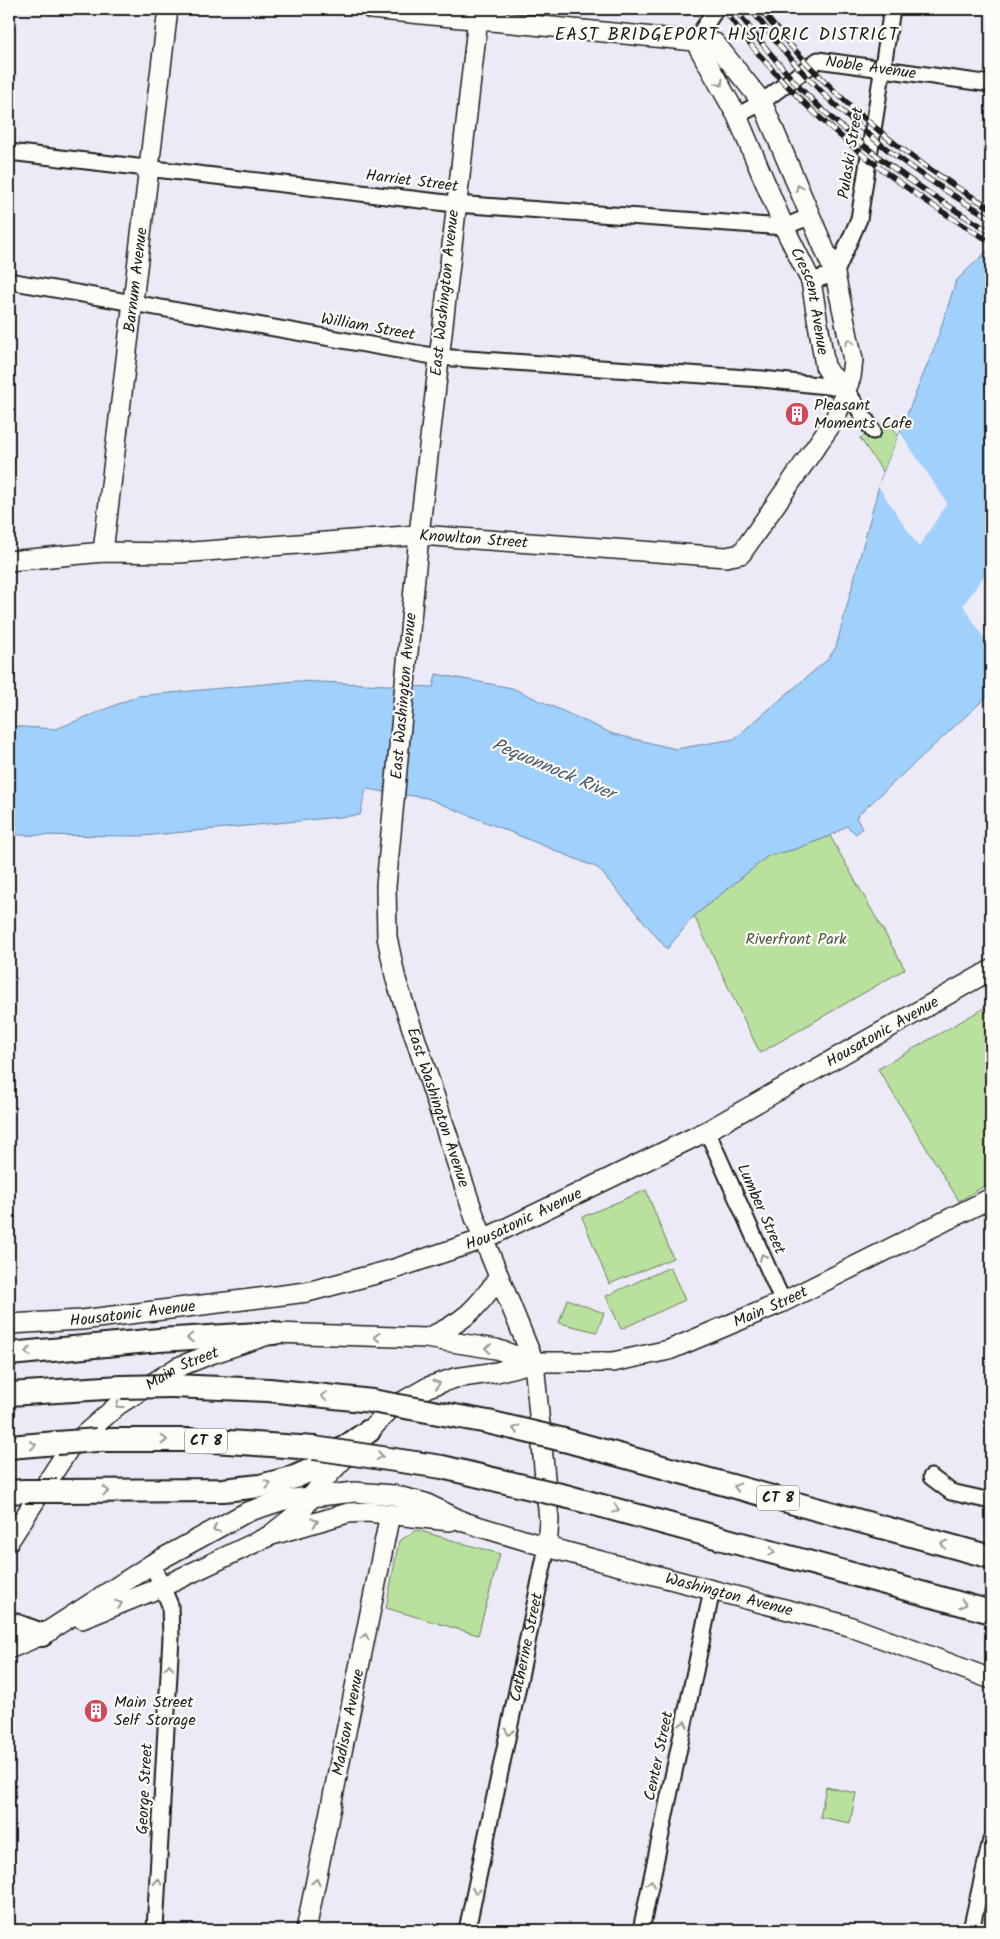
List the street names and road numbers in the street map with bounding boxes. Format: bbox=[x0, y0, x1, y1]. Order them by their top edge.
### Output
street label: Noble Avenue bbox=[824, 49, 918, 86]
street label: Pulaski Street bbox=[831, 104, 871, 201]
street label: Harriet Street bbox=[364, 163, 460, 199]
street label: East Washington Avenue bbox=[424, 209, 466, 377]
street label: Barnum Avenue bbox=[117, 226, 154, 334]
street label: Crescent Avenue bbox=[783, 243, 836, 357]
street label: William Street bbox=[319, 306, 418, 348]
street label: Knowlton Street bbox=[419, 523, 530, 555]
street label: East Washington Avenue bbox=[384, 612, 424, 780]
street label: Housatonic Avenue bbox=[821, 990, 944, 1074]
street label: East Washington Avenue bbox=[400, 1024, 476, 1191]
street label: Lumber Street bbox=[730, 1160, 792, 1259]
street label: Housatonic Avenue bbox=[462, 1181, 586, 1257]
street label: Main Street bbox=[729, 1279, 813, 1334]
street label: Housatonic Avenue bbox=[69, 1293, 197, 1333]
street label: Main Street bbox=[140, 1340, 223, 1397]
road number: CT 8 bbox=[185, 1428, 227, 1454]
road number: CT 8 bbox=[757, 1486, 799, 1510]
street label: Washington Avenue bbox=[663, 1566, 796, 1623]
street label: Catherine Street bbox=[503, 1589, 550, 1704]
street label: Madison Avenue bbox=[325, 1667, 371, 1778]
street label: Center Street bbox=[637, 1708, 681, 1803]
street label: George Street bbox=[130, 1742, 160, 1835]

